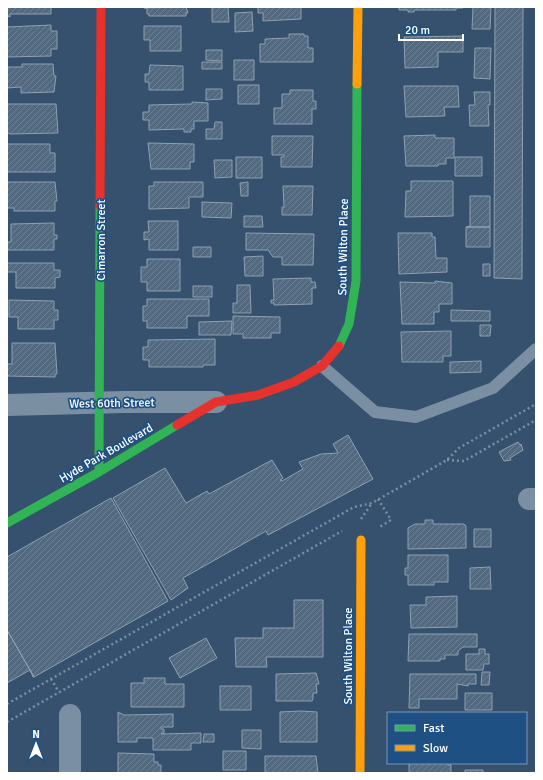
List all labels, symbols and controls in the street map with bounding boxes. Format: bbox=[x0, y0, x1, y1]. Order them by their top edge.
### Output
scale bar bbox=[399, 16, 463, 42]
text: 20 m bbox=[405, 23, 430, 38]
street label: South Wilton Place bbox=[335, 198, 352, 296]
street label: Cimarron Street bbox=[94, 199, 109, 281]
street label: West 60th Street bbox=[69, 395, 155, 412]
street label: Hyde Park Boulevard bbox=[57, 420, 156, 486]
street label: South Wilton Place bbox=[341, 607, 356, 705]
legend bbox=[387, 712, 527, 764]
text: Fast bbox=[423, 721, 444, 736]
north arrow bbox=[16, 724, 56, 764]
text: N bbox=[32, 728, 40, 741]
text: Slow bbox=[423, 741, 448, 756]

